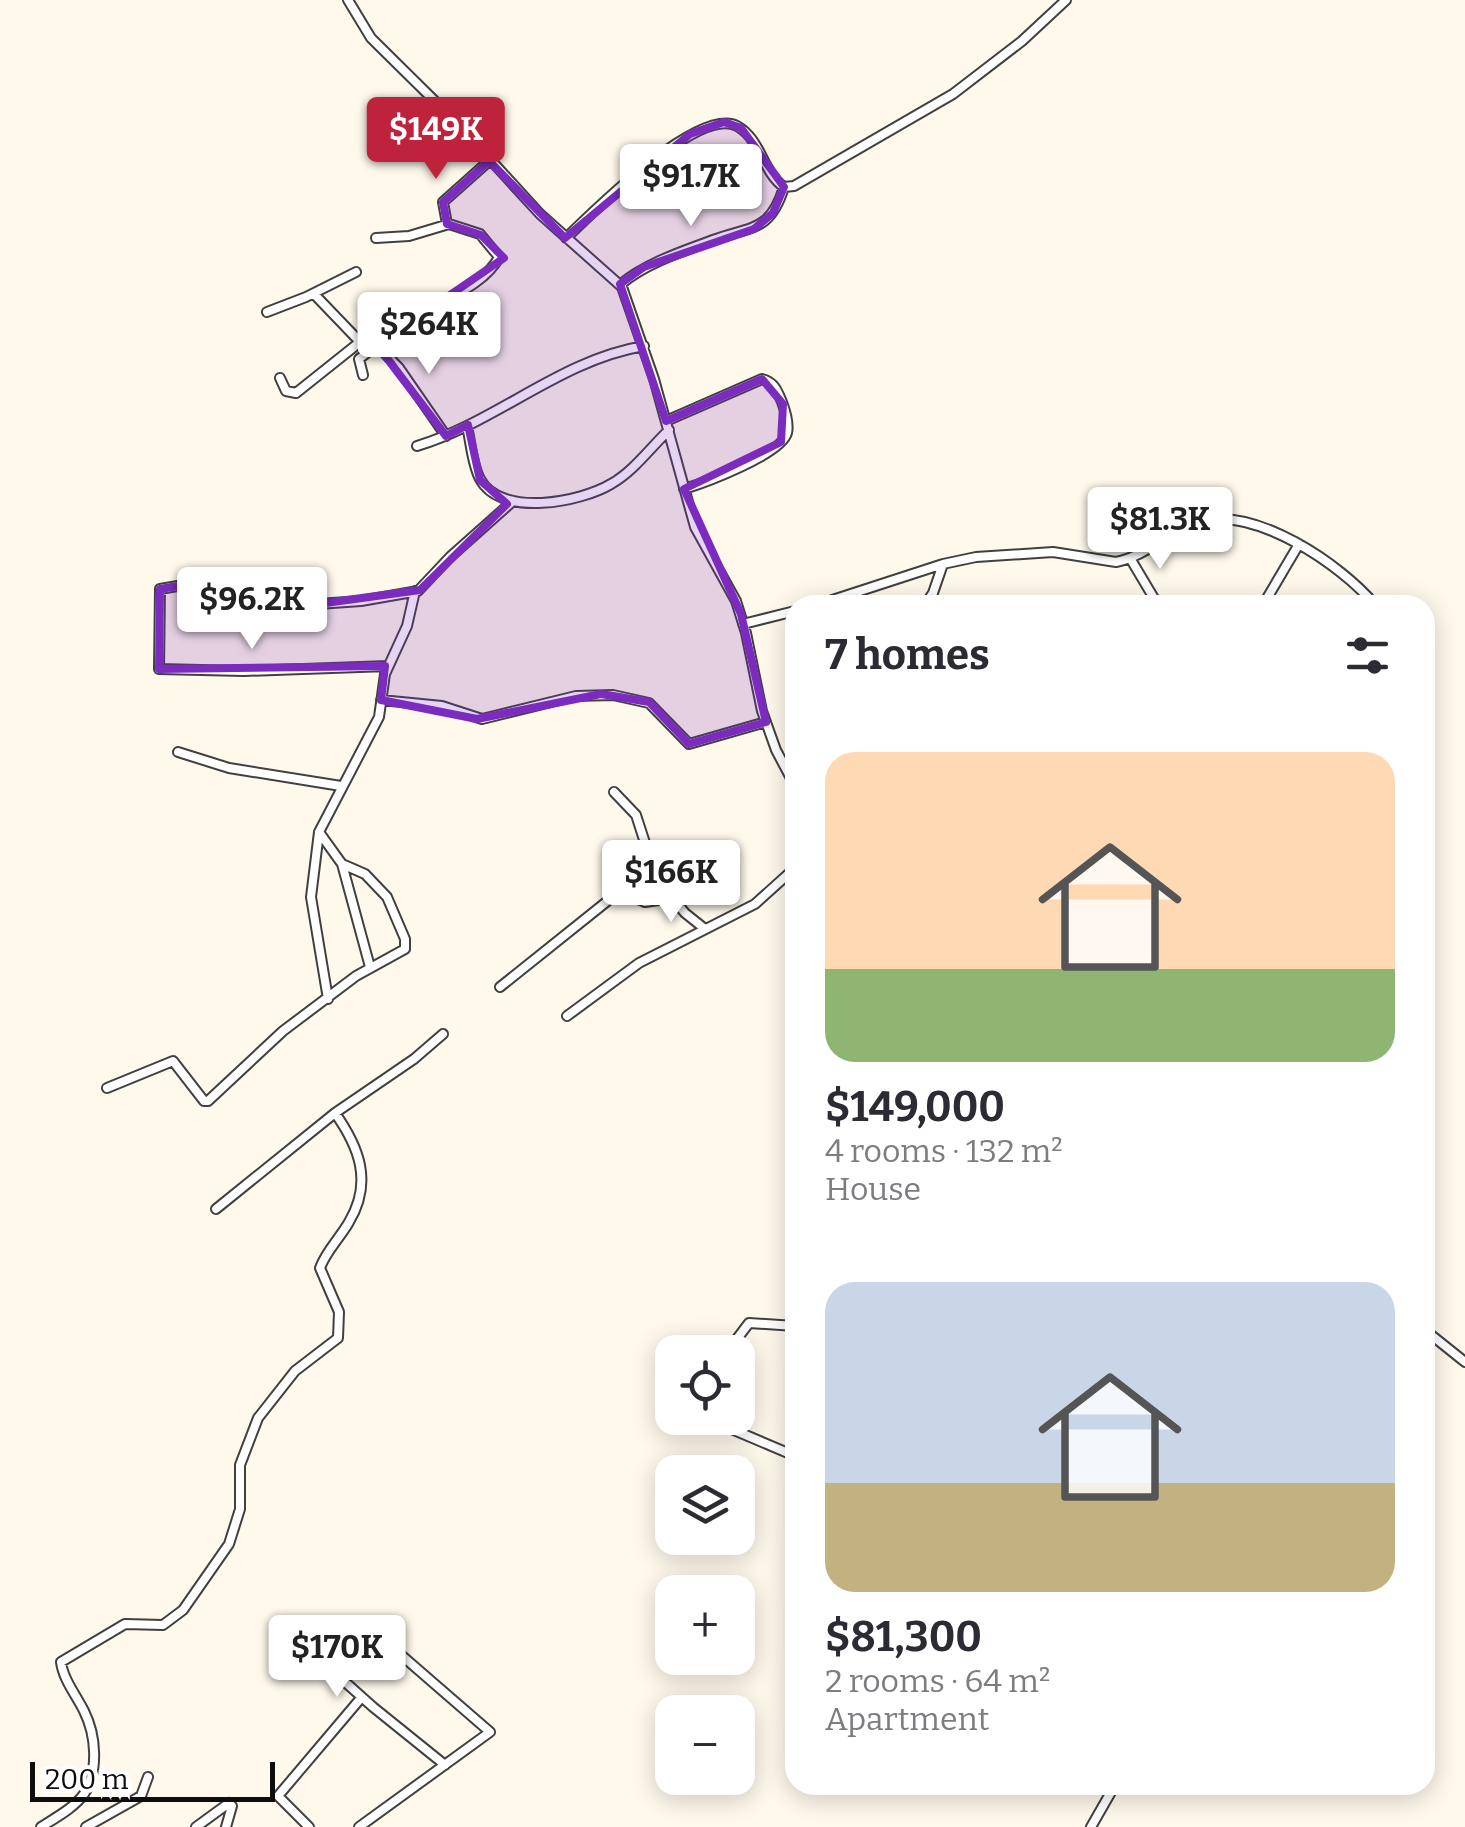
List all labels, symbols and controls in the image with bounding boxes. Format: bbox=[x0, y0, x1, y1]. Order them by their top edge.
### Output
pin: $149K bbox=[366, 97, 506, 182]
text: $149K bbox=[389, 110, 483, 148]
pin: $91.7K bbox=[610, 144, 772, 229]
text: $91.7K bbox=[642, 157, 740, 195]
pin: $264K bbox=[359, 292, 499, 377]
text: $264K bbox=[379, 305, 479, 343]
pin: $81.3K bbox=[1079, 487, 1241, 572]
text: $81.3K bbox=[1110, 500, 1210, 538]
pin: $96.2K bbox=[171, 567, 333, 652]
text: $96.2K bbox=[199, 580, 305, 618]
icon: filters bbox=[1340, 628, 1395, 683]
text: 7 homes bbox=[825, 630, 990, 680]
icon: home bbox=[1020, 817, 1200, 997]
pin: $166K bbox=[601, 840, 741, 925]
text: $166K bbox=[624, 853, 718, 891]
text: $149,000 bbox=[825, 1082, 1005, 1132]
text: 4 rooms · 132 m² bbox=[825, 1132, 1063, 1170]
text: House bbox=[825, 1170, 921, 1208]
map controls bbox=[655, 1335, 755, 1795]
button: locate bbox=[655, 1335, 755, 1435]
icon: home bbox=[1020, 1347, 1200, 1527]
button: layers bbox=[655, 1455, 755, 1555]
button: + bbox=[655, 1575, 755, 1675]
text: $81,300 bbox=[825, 1612, 982, 1662]
pin: $170K bbox=[267, 1615, 407, 1700]
text: $170K bbox=[291, 1628, 383, 1666]
text: 2 rooms · 64 m² bbox=[825, 1662, 1050, 1700]
button: − bbox=[655, 1695, 755, 1795]
text: Apartment bbox=[825, 1700, 989, 1738]
scale bar bbox=[30, 1757, 275, 1802]
text: 200 m bbox=[45, 1763, 128, 1796]

